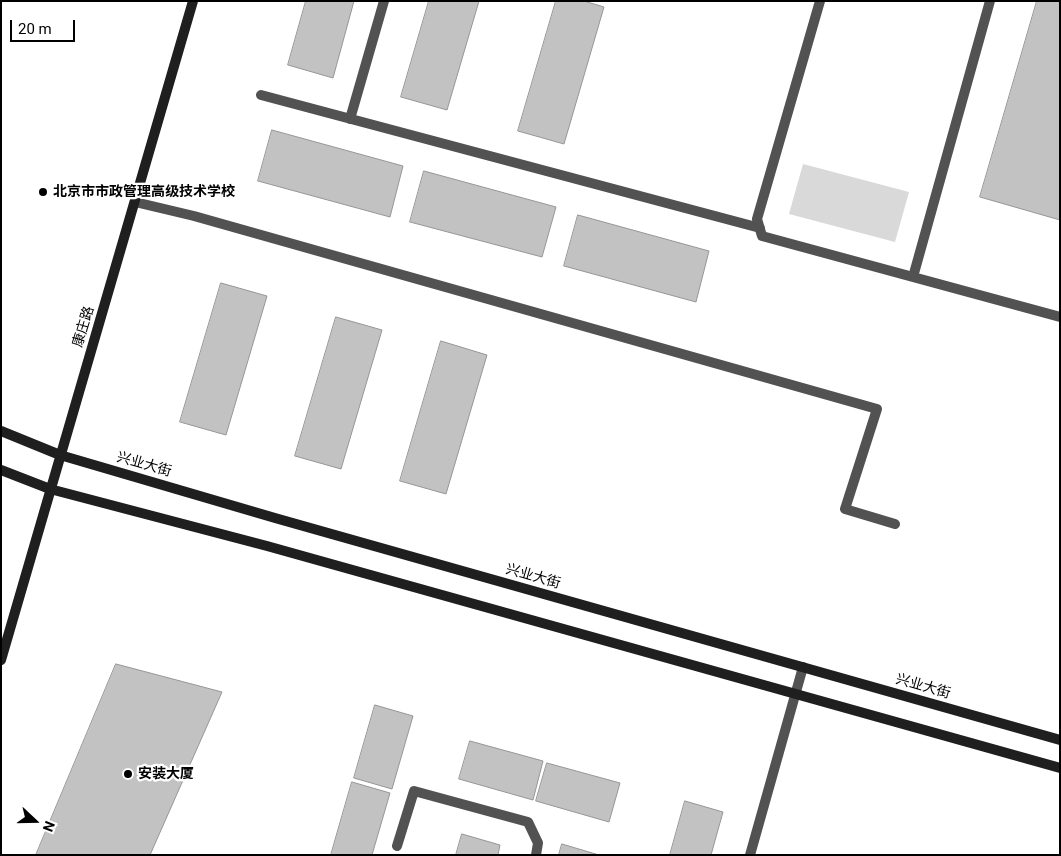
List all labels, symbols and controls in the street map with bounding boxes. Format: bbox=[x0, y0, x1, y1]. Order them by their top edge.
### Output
scale bar bbox=[12, 10, 78, 42]
text: 20 m bbox=[18, 20, 52, 38]
place label: 北京市市政管理高级技术学校 bbox=[53, 184, 235, 200]
marker: 北京市市政管理高级技术学校 bbox=[37, 186, 49, 198]
street label: 康庄路 bbox=[70, 304, 98, 350]
street label: 兴业大街 bbox=[115, 449, 173, 481]
street label: 兴业大街 bbox=[504, 561, 562, 593]
street label: 兴业大街 bbox=[894, 671, 952, 703]
place label: 安装大厦 bbox=[138, 766, 194, 782]
marker: 安装大厦 bbox=[122, 768, 134, 780]
north arrow bbox=[10, 796, 60, 846]
text: N bbox=[40, 819, 58, 834]

